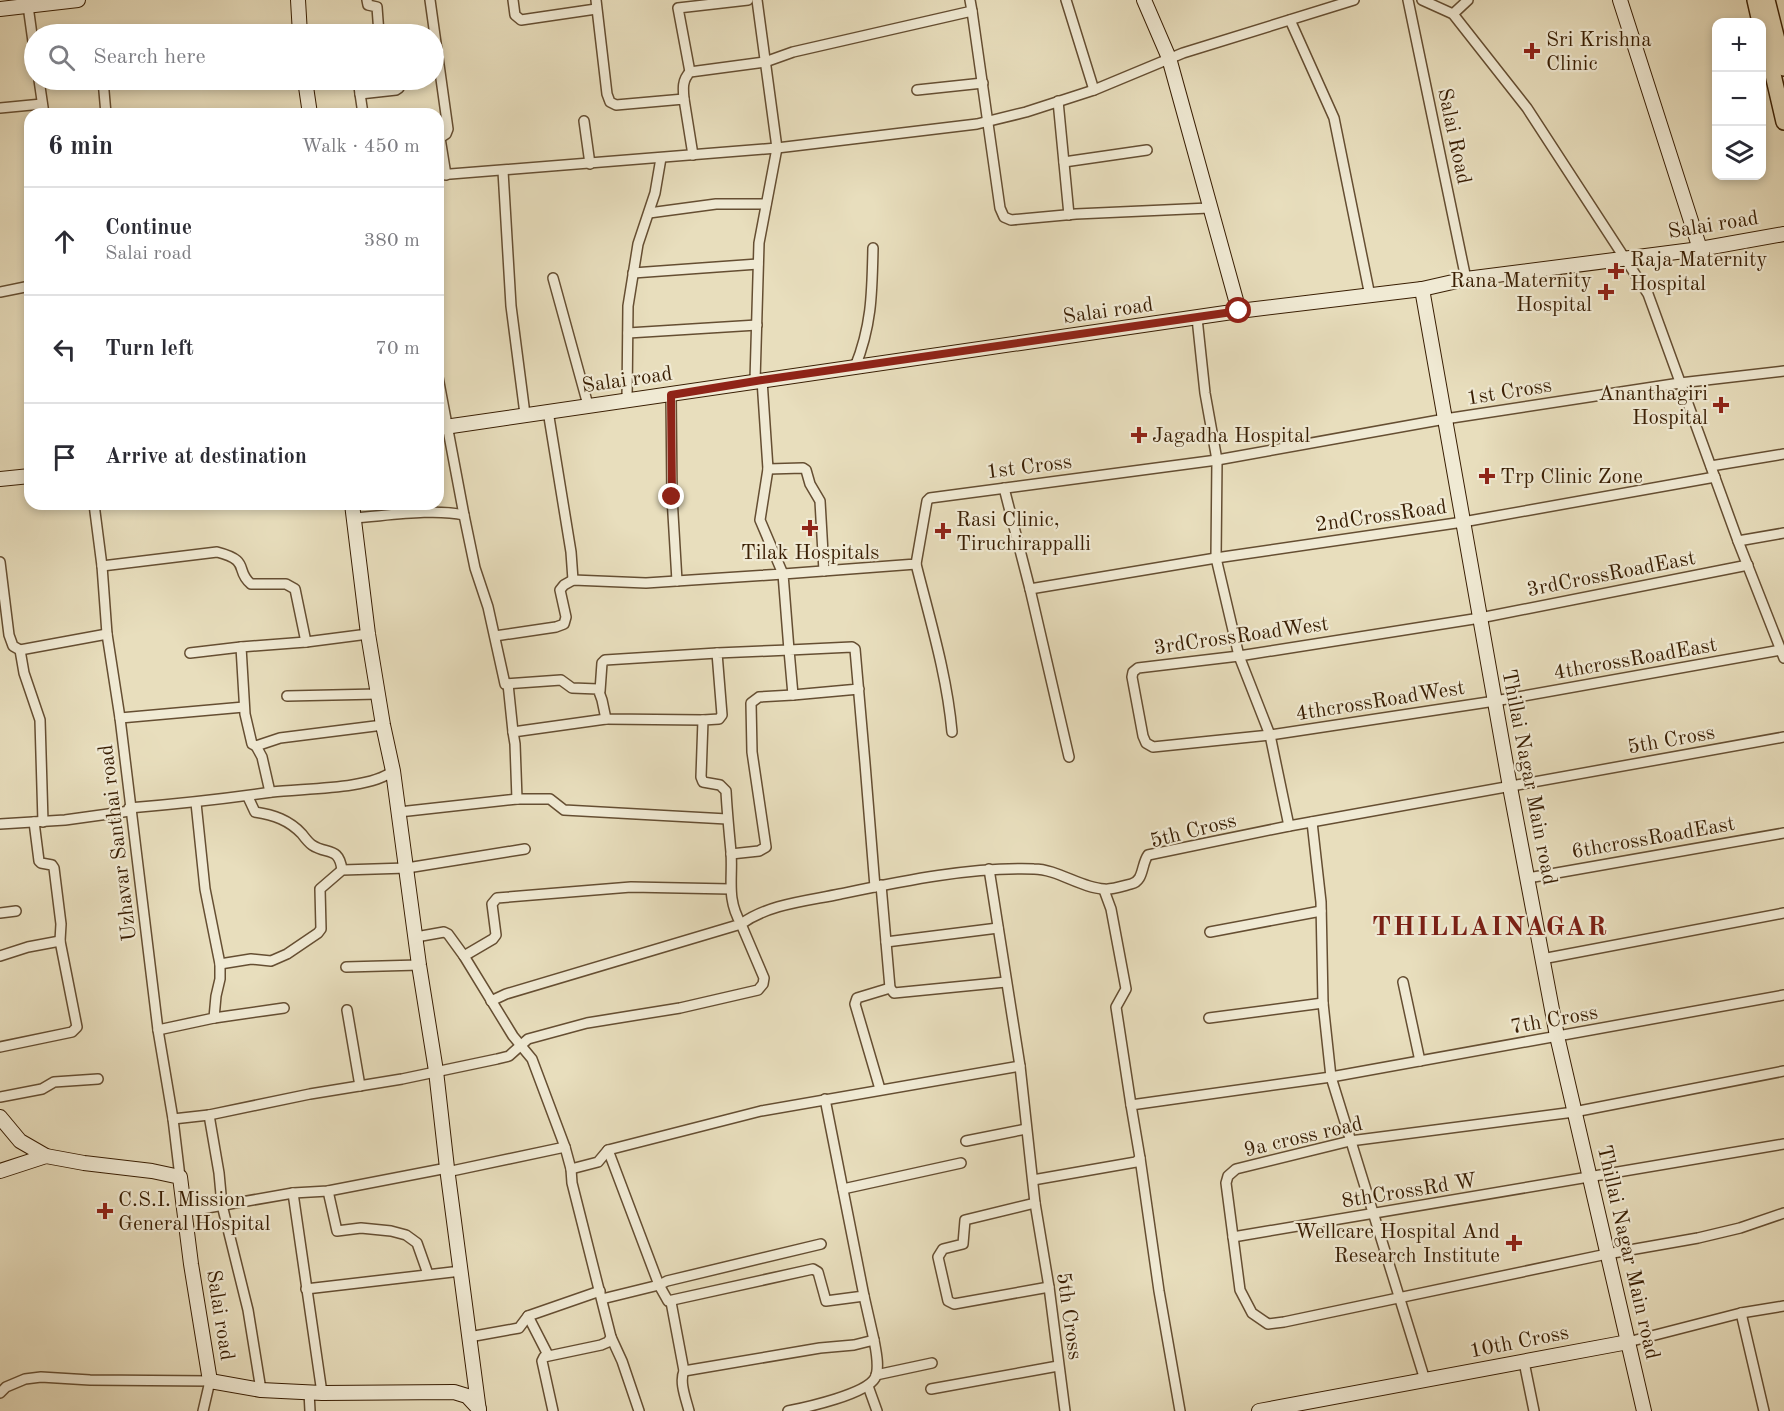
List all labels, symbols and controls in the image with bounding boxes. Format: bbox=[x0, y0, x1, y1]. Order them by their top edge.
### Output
map controls bbox=[1712, 18, 1766, 180]
button: + bbox=[1712, 18, 1766, 72]
search box bbox=[24, 24, 444, 90]
place label: Sri Krishna Clinic bbox=[1546, 30, 1652, 75]
icon: search bbox=[45, 41, 78, 74]
marker: Sri Krishna Clinic bbox=[1523, 42, 1541, 60]
text: Search here bbox=[93, 46, 206, 68]
button: − bbox=[1712, 72, 1766, 126]
street label: Salai Road bbox=[1433, 86, 1474, 186]
button: layers bbox=[1712, 126, 1766, 180]
text: 6 min bbox=[48, 134, 113, 160]
text: Walk · 450 m bbox=[301, 137, 420, 157]
street label: Salai road bbox=[1666, 208, 1760, 243]
text: Continue bbox=[105, 217, 192, 239]
icon: ahead bbox=[48, 225, 81, 258]
text: 380 m bbox=[364, 231, 420, 251]
text: Salai road bbox=[105, 244, 192, 264]
place label: Raja Maternity Hospital bbox=[1630, 250, 1767, 295]
marker: Raja Maternity Hospital bbox=[1607, 262, 1625, 280]
place label: Rana Maternity Hospital bbox=[1450, 271, 1592, 316]
marker: Rana Maternity Hospital bbox=[1597, 283, 1615, 301]
street label: Salai road bbox=[1062, 295, 1155, 328]
route start bbox=[1225, 297, 1251, 323]
icon: left bbox=[48, 333, 81, 366]
text: Turn left bbox=[105, 338, 194, 360]
text: 70 m bbox=[375, 339, 420, 359]
street label: Salai road bbox=[581, 364, 674, 397]
street label: 1st Cross bbox=[1465, 375, 1553, 410]
place label: Ananthagiri Hospital bbox=[1598, 384, 1708, 429]
marker: Ananthagiri Hospital bbox=[1712, 396, 1730, 414]
marker: Jagadha Hospital bbox=[1130, 426, 1148, 444]
place label: Jagadha Hospital bbox=[1152, 426, 1310, 447]
icon: arrive bbox=[48, 441, 81, 474]
text: Arrive at destination bbox=[105, 446, 307, 468]
street label: 1st Cross bbox=[985, 452, 1073, 483]
marker: Trp Clinic Zone bbox=[1478, 467, 1496, 485]
place label: Trp Clinic Zone bbox=[1500, 467, 1643, 488]
route end bbox=[658, 483, 684, 509]
street label: 2ndCrossRoad bbox=[1314, 497, 1448, 536]
place label: Rasi Clinic, Tiruchirappalli bbox=[956, 510, 1091, 555]
marker: Tilak Hospitals bbox=[801, 519, 819, 537]
marker: Rasi Clinic, Tiruchirappalli bbox=[934, 522, 952, 540]
place label: Tilak Hospitals bbox=[741, 543, 879, 564]
street label: 3rdCrossRoadEast bbox=[1525, 548, 1697, 601]
street label: 3rdCrossRoadWest bbox=[1152, 614, 1330, 659]
street label: 4thcrossRoadEast bbox=[1552, 635, 1719, 684]
street label: Thillai Nagar Main road bbox=[1497, 668, 1560, 887]
street label: 4thcrossRoadWest bbox=[1294, 678, 1466, 725]
street label: 5th Cross bbox=[1626, 722, 1716, 758]
street label: Uzhavar Santhai road bbox=[96, 743, 141, 942]
street label: 5th Cross bbox=[1148, 811, 1239, 852]
street label: 6thcrossRoadEast bbox=[1570, 814, 1737, 863]
district label: THILLAINAGAR bbox=[1372, 914, 1608, 941]
street label: 7th Cross bbox=[1509, 1002, 1599, 1038]
street label: 9a cross road bbox=[1242, 1114, 1365, 1161]
street label: Thillai Nagar Main road bbox=[1593, 1143, 1662, 1362]
street label: 8thCrossRd W bbox=[1340, 1170, 1478, 1213]
place label: C.S.I. Mission General Hospital bbox=[118, 1190, 271, 1235]
marker: C.S.I. Mission General Hospital bbox=[96, 1202, 114, 1220]
place label: Wellcare Hospital And Research Institute bbox=[1295, 1222, 1500, 1267]
marker: Wellcare Hospital And Research Institute bbox=[1505, 1234, 1523, 1252]
street label: Salai road bbox=[202, 1268, 237, 1362]
street label: 5th Cross bbox=[1052, 1271, 1085, 1361]
street label: 10th Cross bbox=[1468, 1323, 1571, 1362]

